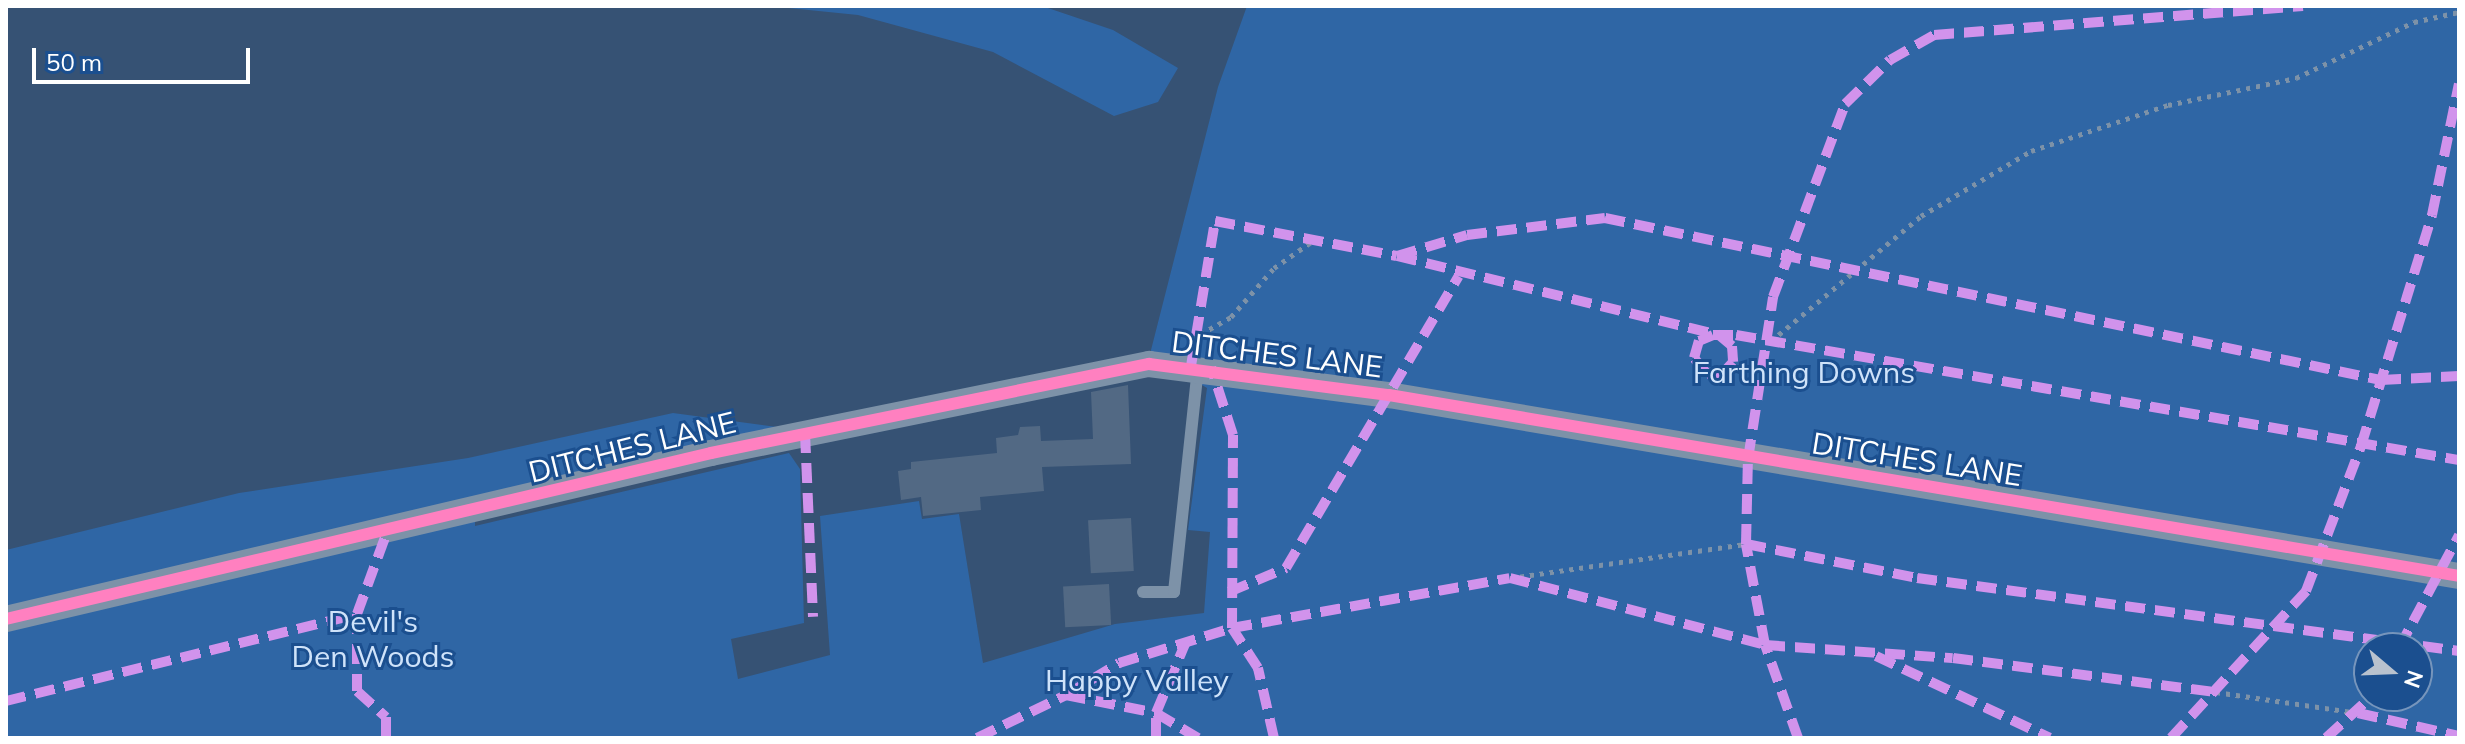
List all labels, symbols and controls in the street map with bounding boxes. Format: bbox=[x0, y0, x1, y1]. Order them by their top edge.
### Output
scale bar bbox=[36, 32, 254, 82]
text: 50 m bbox=[46, 47, 102, 77]
street label: DITCHES LANE bbox=[1170, 323, 1384, 385]
park label: Farthing Downs bbox=[1693, 354, 1915, 390]
street label: DITCHES LANE bbox=[525, 404, 739, 490]
street label: DITCHES LANE bbox=[1809, 425, 2025, 493]
park label: Devil's Den Woods bbox=[292, 603, 454, 674]
north arrow bbox=[2353, 632, 2433, 712]
park label: Happy Valley bbox=[1045, 662, 1229, 698]
text: N bbox=[2398, 667, 2430, 692]

